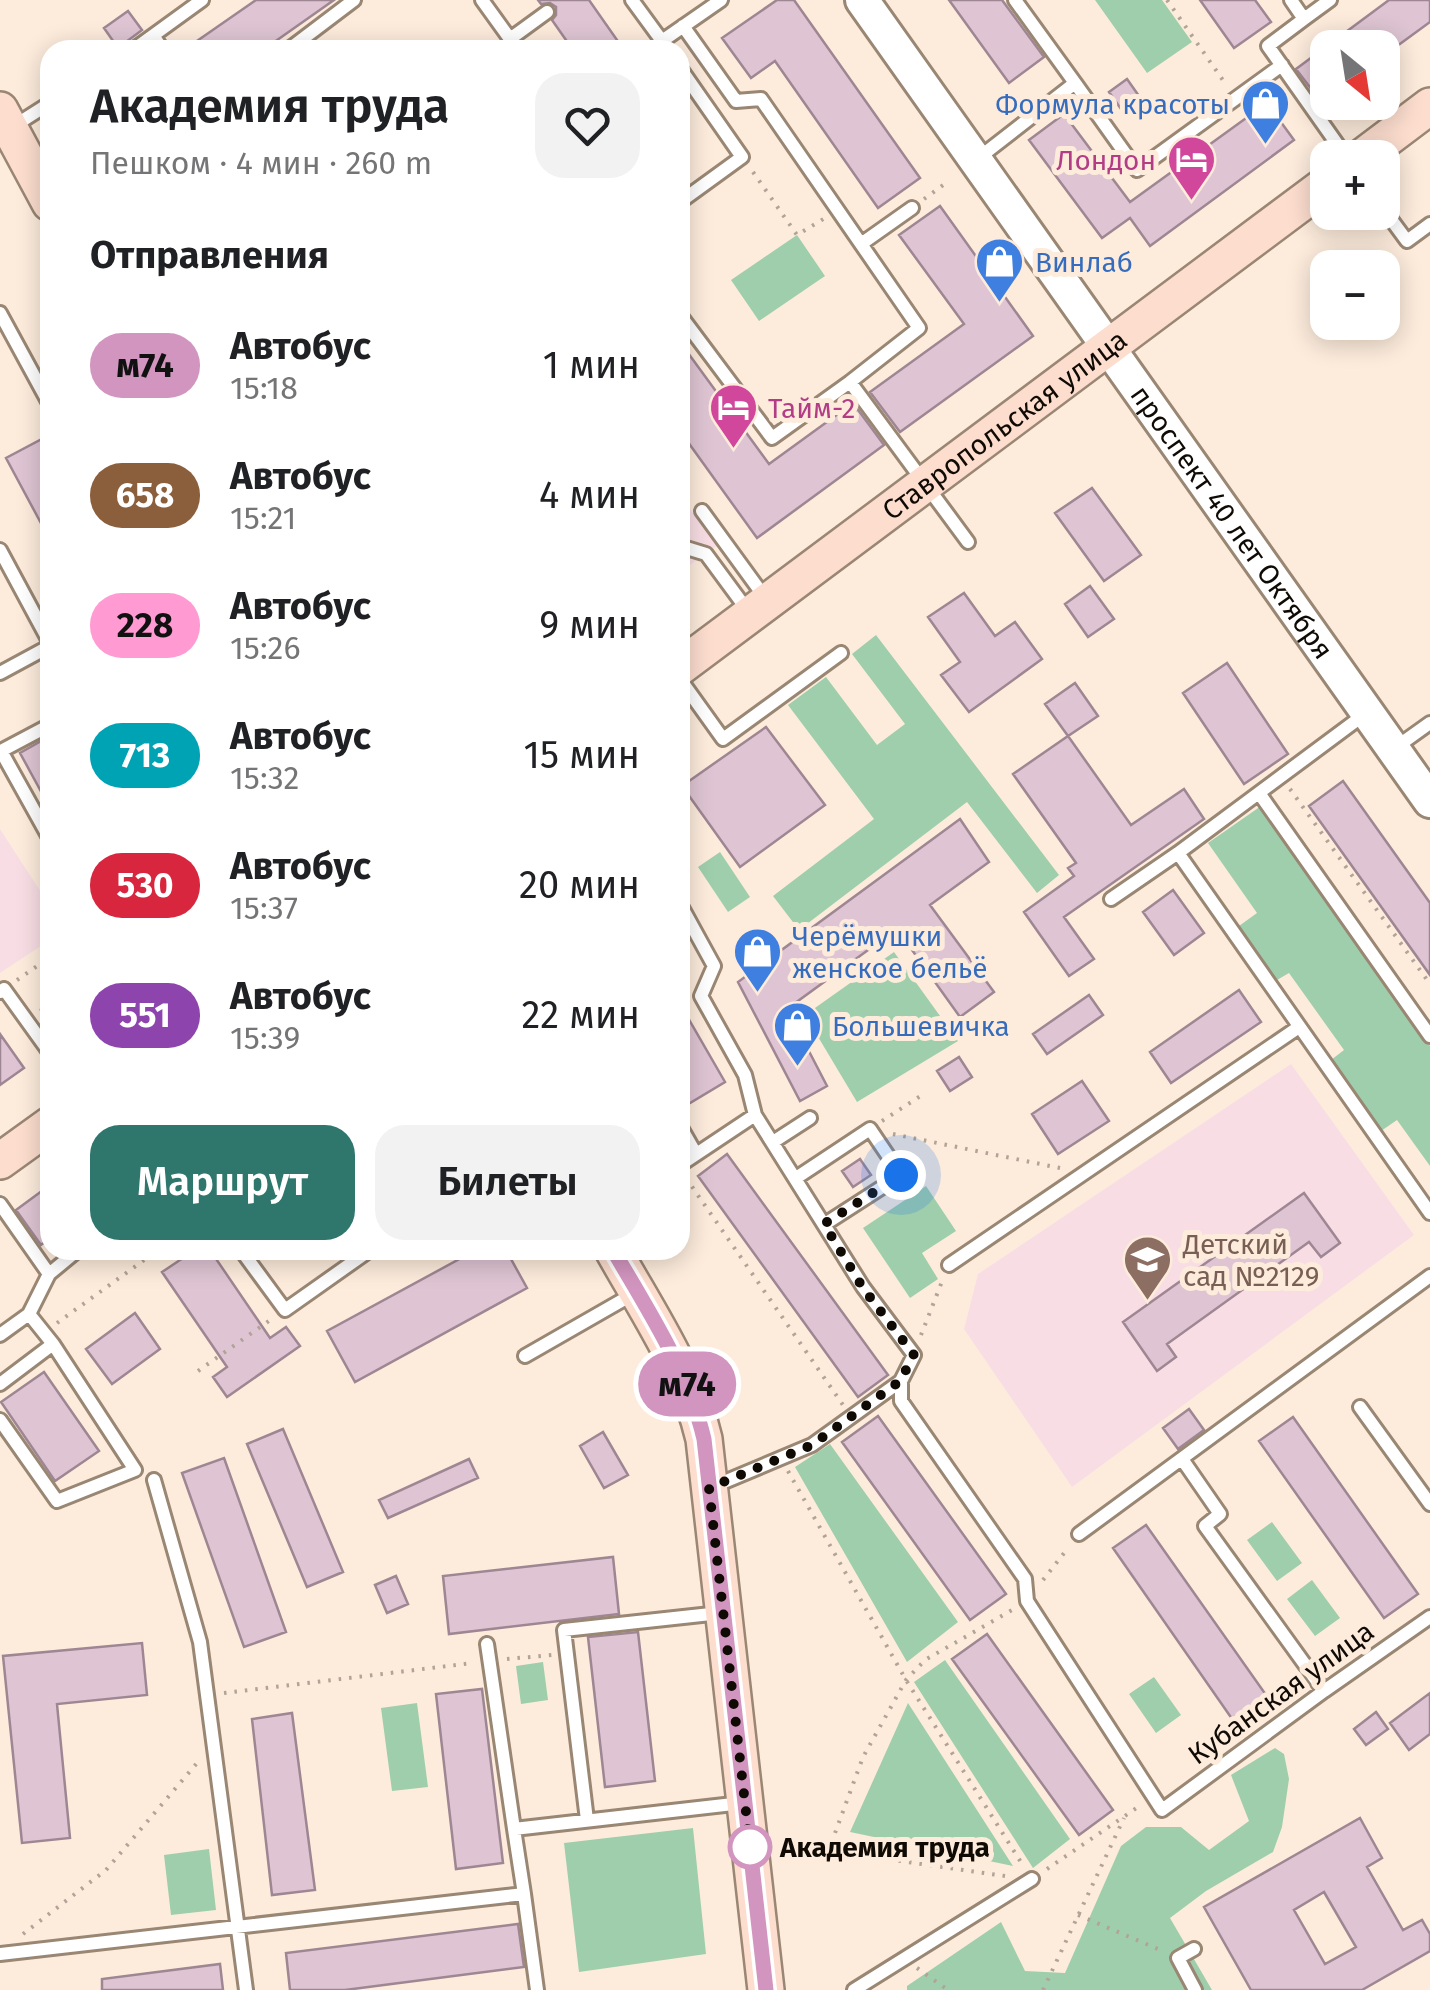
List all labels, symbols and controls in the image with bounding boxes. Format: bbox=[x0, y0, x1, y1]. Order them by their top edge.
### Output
north arrow bbox=[1310, 30, 1400, 120]
map controls bbox=[1310, 30, 1400, 340]
button: heart bbox=[535, 73, 640, 178]
text: Академия труда bbox=[90, 77, 449, 135]
shop icon: Формула красоты bbox=[1239, 78, 1291, 146]
place label: Формула красоты bbox=[995, 88, 1230, 121]
hotel icon: Лондон bbox=[1165, 134, 1217, 202]
button: + bbox=[1310, 140, 1400, 230]
text: Пешком · 4 мин · 260 m bbox=[90, 144, 432, 182]
place label: Лондон bbox=[1056, 144, 1156, 177]
text: Отправления bbox=[90, 232, 329, 278]
shop icon: Винлаб bbox=[974, 236, 1026, 304]
place label: Винлаб bbox=[1035, 246, 1133, 279]
button: − bbox=[1310, 250, 1400, 340]
text: Автобус bbox=[230, 323, 371, 369]
street label: Ставропольская улица bbox=[876, 323, 1133, 527]
text: 1 мин bbox=[543, 342, 640, 388]
text: м74 bbox=[116, 344, 174, 386]
text: 15:18 bbox=[230, 369, 298, 407]
street label: проспект 40 лет Октября bbox=[1124, 379, 1340, 665]
hotel icon: Тайм-2 bbox=[707, 382, 759, 450]
place label: Тайм-2 bbox=[768, 392, 855, 425]
text: Автобус bbox=[230, 453, 371, 499]
text: 4 мин bbox=[539, 472, 640, 518]
text: 658 bbox=[116, 474, 174, 516]
text: 15:21 bbox=[230, 499, 296, 537]
text: Автобус bbox=[230, 583, 371, 629]
text: 9 мин bbox=[539, 602, 640, 648]
text: 228 bbox=[117, 604, 173, 646]
text: 15:26 bbox=[230, 629, 300, 667]
text: Автобус bbox=[230, 713, 371, 759]
text: 15 мин bbox=[524, 732, 640, 778]
text: 713 bbox=[120, 734, 170, 776]
text: 15:32 bbox=[230, 759, 299, 797]
text: Автобус bbox=[230, 843, 371, 889]
text: 20 мин bbox=[519, 862, 640, 908]
text: 530 bbox=[116, 864, 174, 906]
text: 15:37 bbox=[230, 889, 298, 927]
place label: Черёмушки женское бельё bbox=[792, 920, 987, 985]
shop icon: Черёмушки женское бельё bbox=[731, 926, 783, 994]
text: Автобус bbox=[230, 973, 371, 1019]
text: 22 мин bbox=[521, 992, 640, 1038]
text: 551 bbox=[119, 994, 171, 1036]
shop icon: Большевичка bbox=[771, 1000, 823, 1068]
place label: Большевичка bbox=[832, 1010, 1010, 1043]
text: 15:39 bbox=[230, 1019, 300, 1057]
button: Маршрут bbox=[90, 1125, 355, 1240]
button: Билеты bbox=[375, 1125, 640, 1240]
your location bbox=[876, 1150, 926, 1200]
place label: Детский сад №2129 bbox=[1182, 1228, 1319, 1293]
school or university icon: Детский сад №2129 bbox=[1122, 1234, 1174, 1302]
line badge: м74 bbox=[630, 1352, 744, 1416]
text: м74 bbox=[658, 1363, 716, 1405]
street label: Кубанская улица bbox=[1182, 1615, 1380, 1771]
marker: Академия труда bbox=[729, 1826, 771, 1868]
place label: Академия труда bbox=[779, 1831, 990, 1864]

